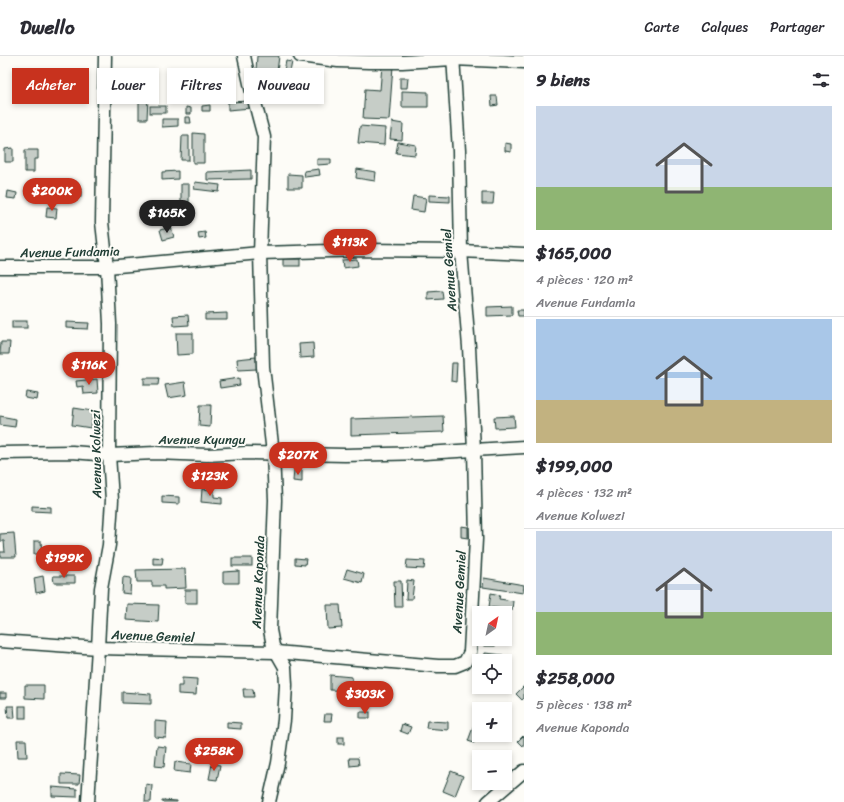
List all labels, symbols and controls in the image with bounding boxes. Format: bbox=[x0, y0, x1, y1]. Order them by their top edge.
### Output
text: Dwello bbox=[20, 11, 75, 44]
text: Carte bbox=[645, 15, 679, 40]
text: Calques bbox=[701, 15, 748, 40]
text: Partager bbox=[770, 15, 824, 40]
text: 9 biens bbox=[536, 65, 590, 95]
chip: Acheter bbox=[12, 68, 89, 104]
chip: Louer bbox=[97, 68, 159, 104]
chip: Filtres bbox=[167, 68, 236, 104]
chip: Nouveau bbox=[244, 68, 324, 104]
icon: filters bbox=[810, 69, 832, 91]
icon: home bbox=[648, 132, 720, 204]
pin: $200K bbox=[24, 178, 80, 212]
text: $200K bbox=[32, 179, 72, 202]
pin: $165K bbox=[139, 200, 195, 234]
text: $165K bbox=[148, 201, 186, 224]
street label: Avenue Gemiel bbox=[435, 227, 463, 313]
pin: $113K bbox=[322, 229, 378, 263]
text: $113K bbox=[333, 230, 367, 253]
text: $165,000 bbox=[536, 238, 612, 268]
street label: Avenue Fundamia bbox=[19, 240, 120, 264]
text: 4 pièces · 120 m² bbox=[536, 268, 633, 291]
text: Avenue Fundamia bbox=[536, 291, 635, 314]
icon: home bbox=[648, 345, 720, 417]
pin: $116K bbox=[61, 352, 117, 386]
text: $116K bbox=[71, 353, 107, 376]
street label: Avenue Kolwezi bbox=[84, 409, 108, 499]
street label: Avenue Kyungu bbox=[158, 428, 245, 451]
pin: $207K bbox=[270, 442, 326, 476]
text: $207K bbox=[278, 443, 318, 466]
text: $199,000 bbox=[536, 451, 612, 481]
pin: $123K bbox=[182, 463, 238, 497]
text: $123K bbox=[192, 464, 228, 487]
text: 4 pièces · 132 m² bbox=[536, 481, 632, 504]
text: Avenue Kolwezi bbox=[536, 504, 625, 527]
street label: Avenue Kaponda bbox=[245, 535, 271, 630]
pin: $199K bbox=[36, 545, 92, 579]
text: $199K bbox=[45, 546, 83, 569]
street label: Avenue Gemiel bbox=[445, 550, 473, 635]
icon: home bbox=[648, 557, 720, 629]
north arrow bbox=[472, 606, 512, 646]
map controls bbox=[472, 606, 512, 790]
street label: Avenue Gemiel bbox=[110, 623, 195, 649]
button: locate bbox=[472, 654, 512, 694]
text: $258,000 bbox=[536, 663, 615, 693]
pin: $303K bbox=[337, 681, 393, 715]
text: $303K bbox=[345, 682, 385, 705]
text: 5 pièces · 138 m² bbox=[536, 693, 632, 716]
button: + bbox=[472, 702, 512, 742]
text: Avenue Kaponda bbox=[536, 716, 629, 739]
pin: $258K bbox=[186, 738, 242, 772]
text: $258K bbox=[194, 739, 234, 762]
button: − bbox=[472, 750, 512, 790]

